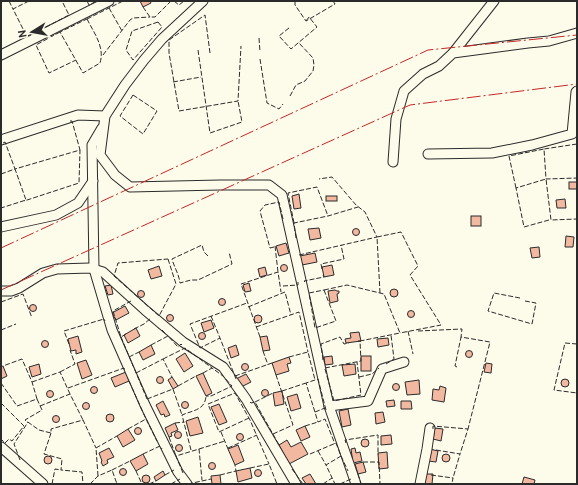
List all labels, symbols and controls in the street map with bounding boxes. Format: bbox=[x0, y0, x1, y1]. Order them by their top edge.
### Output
north arrow bbox=[12, 12, 52, 52]
text: N bbox=[16, 29, 31, 39]

